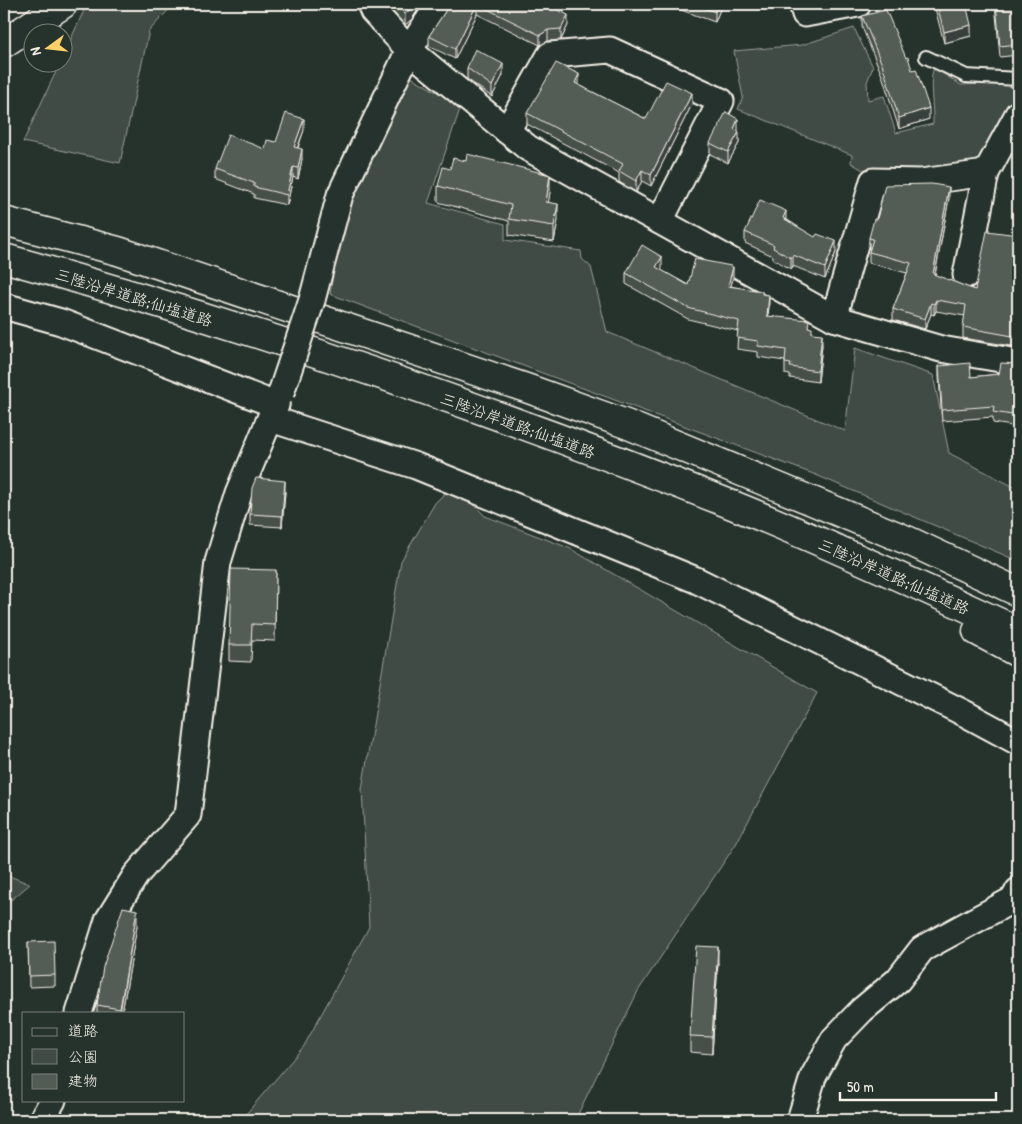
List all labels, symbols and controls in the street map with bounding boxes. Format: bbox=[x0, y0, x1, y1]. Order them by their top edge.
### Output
north arrow bbox=[22, 22, 72, 72]
text: N bbox=[25, 45, 45, 58]
street label: 三陸沿岸道路;仙塩道路 bbox=[53, 263, 215, 331]
street label: 三陸沿岸道路;仙塩道路 bbox=[437, 387, 599, 463]
street label: 三陸沿岸道路;仙塩道路 bbox=[815, 533, 973, 619]
legend bbox=[22, 1012, 185, 1102]
text: 道路 bbox=[68, 1020, 98, 1041]
text: 公園 bbox=[68, 1046, 98, 1067]
scale bar bbox=[840, 1069, 996, 1101]
text: 建物 bbox=[68, 1070, 98, 1091]
text: 50 m bbox=[847, 1076, 874, 1097]

